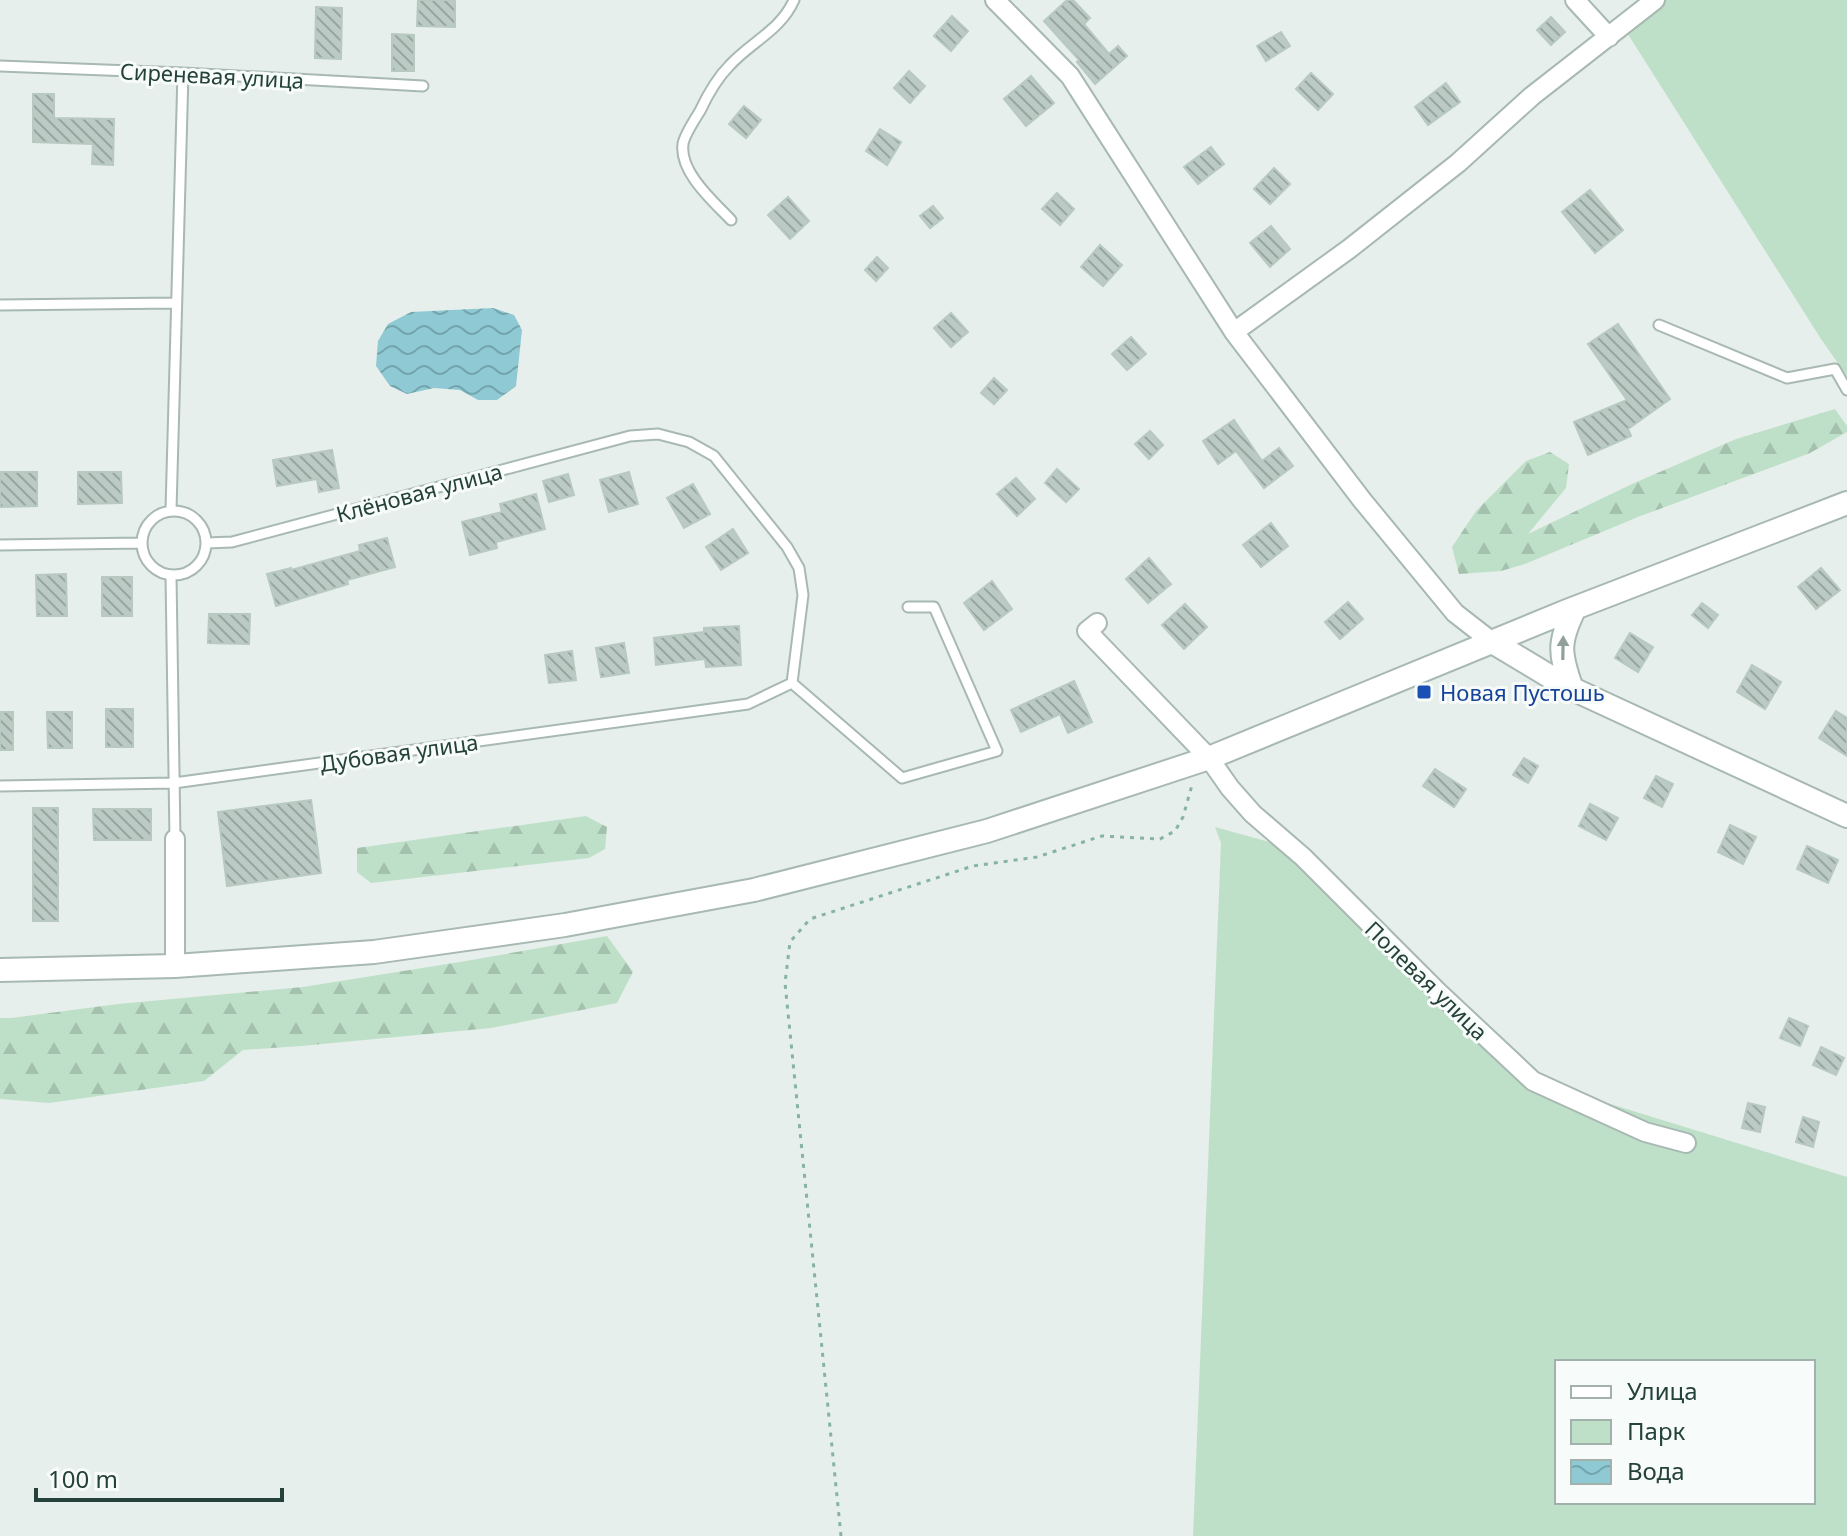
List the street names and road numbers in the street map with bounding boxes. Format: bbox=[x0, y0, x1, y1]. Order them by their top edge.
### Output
street label: Сиреневая улица bbox=[119, 55, 305, 95]
street label: Клёновая улица bbox=[333, 455, 505, 529]
street label: Дубовая улица bbox=[318, 726, 480, 778]
street label: Полевая улица bbox=[1359, 914, 1495, 1046]

